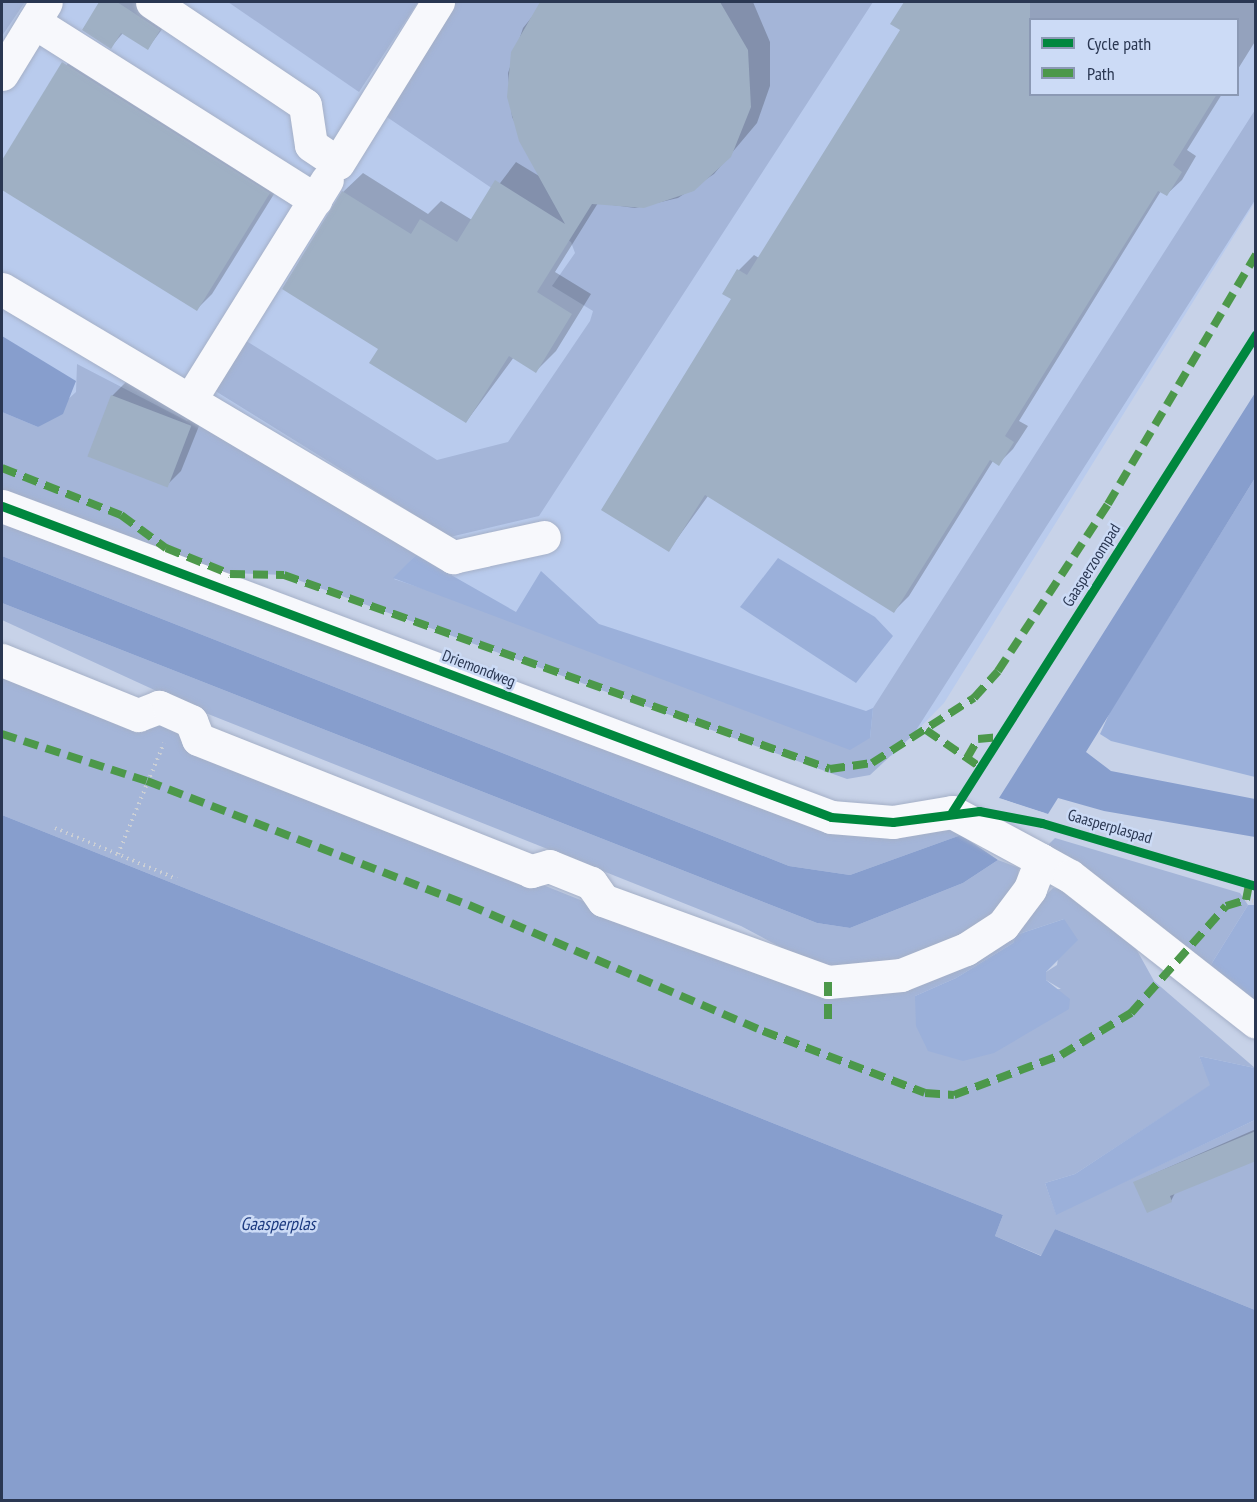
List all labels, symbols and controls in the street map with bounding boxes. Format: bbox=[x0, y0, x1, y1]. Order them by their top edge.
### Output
legend bbox=[1029, 18, 1239, 96]
text: Cycle path bbox=[1087, 32, 1151, 55]
text: Path bbox=[1087, 62, 1115, 85]
street label: Gaasperzoompad bbox=[1058, 520, 1124, 610]
street label: Driemondweg bbox=[440, 645, 518, 691]
street label: Gaasperplaspad bbox=[1066, 805, 1154, 847]
water label: Gaasperplas bbox=[241, 1213, 315, 1235]

